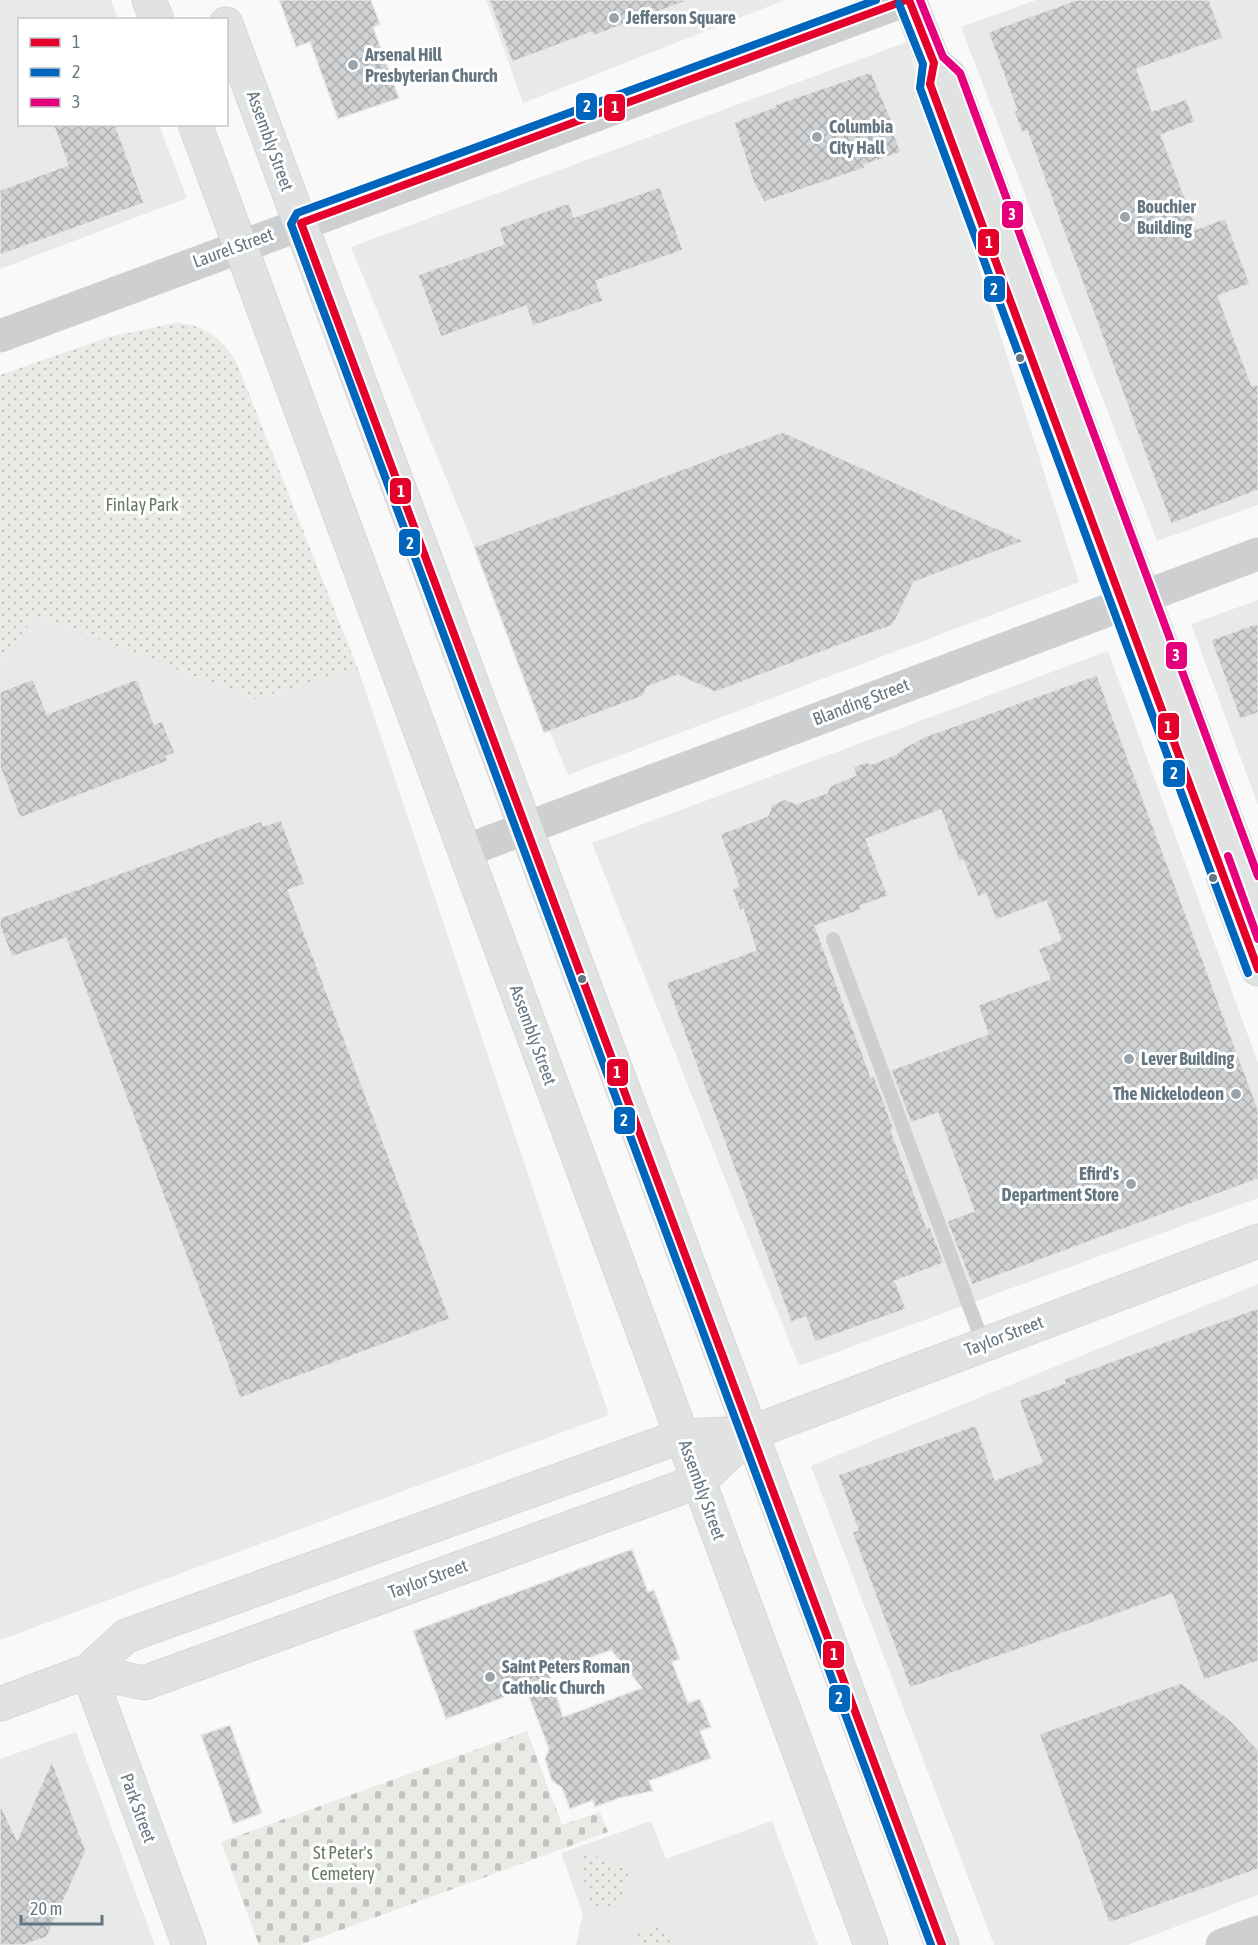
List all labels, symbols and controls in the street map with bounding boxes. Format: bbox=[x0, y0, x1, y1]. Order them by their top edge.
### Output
place label: Jefferson Square bbox=[625, 7, 736, 28]
marker: Jefferson Square bbox=[607, 11, 621, 25]
legend bbox=[18, 18, 228, 126]
text: 1 bbox=[72, 31, 80, 52]
place label: Arsenal Hill Presbyterian Church bbox=[364, 44, 498, 86]
marker: Arsenal Hill Presbyterian Church bbox=[346, 58, 360, 72]
text: 2 bbox=[72, 61, 80, 82]
street label: Assembly Street bbox=[243, 88, 298, 194]
text: 3 bbox=[72, 91, 80, 112]
line badge: 2 bbox=[575, 92, 598, 121]
line badge: 1 bbox=[603, 93, 626, 122]
text: 2 bbox=[583, 97, 591, 115]
text: 1 bbox=[611, 98, 619, 116]
place label: Columbia City Hall bbox=[829, 116, 893, 158]
marker: Columbia City Hall bbox=[810, 130, 824, 144]
place label: Bouchier Building bbox=[1137, 196, 1196, 238]
line badge: 3 bbox=[1001, 200, 1024, 229]
text: 3 bbox=[1008, 205, 1016, 223]
marker: Bouchier Building bbox=[1118, 210, 1132, 224]
street label: Laurel Street bbox=[190, 223, 276, 272]
line badge: 1 bbox=[977, 228, 1000, 257]
text: 1 bbox=[985, 233, 993, 251]
line badge: 2 bbox=[983, 275, 1006, 303]
text: 2 bbox=[990, 280, 998, 298]
unlabelled marker bbox=[1014, 352, 1026, 364]
line badge: 1 bbox=[389, 477, 412, 505]
text: 1 bbox=[397, 482, 405, 500]
park label: Finlay Park bbox=[105, 494, 179, 515]
line badge: 2 bbox=[398, 528, 421, 557]
text: 2 bbox=[406, 534, 414, 552]
line badge: 3 bbox=[1165, 641, 1188, 670]
text: 3 bbox=[1172, 646, 1180, 664]
street label: Blanding Street bbox=[810, 674, 912, 730]
line badge: 1 bbox=[1157, 712, 1180, 741]
text: 1 bbox=[1164, 718, 1172, 736]
line badge: 2 bbox=[1162, 759, 1186, 788]
text: 2 bbox=[1170, 764, 1178, 782]
unlabelled marker bbox=[1207, 872, 1219, 884]
unlabelled marker bbox=[576, 973, 588, 985]
street label: Assembly Street bbox=[506, 982, 561, 1088]
place label: Lever Building bbox=[1141, 1048, 1234, 1069]
marker: Lever Building bbox=[1122, 1052, 1136, 1066]
line badge: 1 bbox=[606, 1058, 629, 1087]
text: 1 bbox=[613, 1063, 621, 1081]
place label: The Nickelodeon bbox=[1113, 1083, 1224, 1104]
marker: The Nickelodeon bbox=[1229, 1087, 1243, 1101]
line badge: 2 bbox=[613, 1106, 636, 1135]
text: 2 bbox=[620, 1111, 628, 1129]
place label: Efird's Department Store bbox=[1002, 1163, 1120, 1205]
marker: Efird's Department Store bbox=[1124, 1177, 1138, 1191]
street label: Taylor Street bbox=[961, 1311, 1046, 1360]
street label: Assembly Street bbox=[675, 1437, 730, 1543]
street label: Taylor Street bbox=[385, 1555, 470, 1603]
line badge: 1 bbox=[822, 1640, 845, 1669]
text: 1 bbox=[830, 1645, 838, 1663]
place label: Saint Peters Roman Catholic Church bbox=[502, 1656, 630, 1698]
marker: Saint Peters Roman Catholic Church bbox=[483, 1670, 497, 1684]
line badge: 2 bbox=[828, 1684, 851, 1713]
text: 2 bbox=[835, 1689, 843, 1707]
street label: Park Street bbox=[116, 1770, 161, 1845]
park label: St Peter's Cemetery bbox=[311, 1842, 375, 1884]
scale bar bbox=[21, 1888, 102, 1926]
text: 20 m bbox=[30, 1898, 62, 1919]

